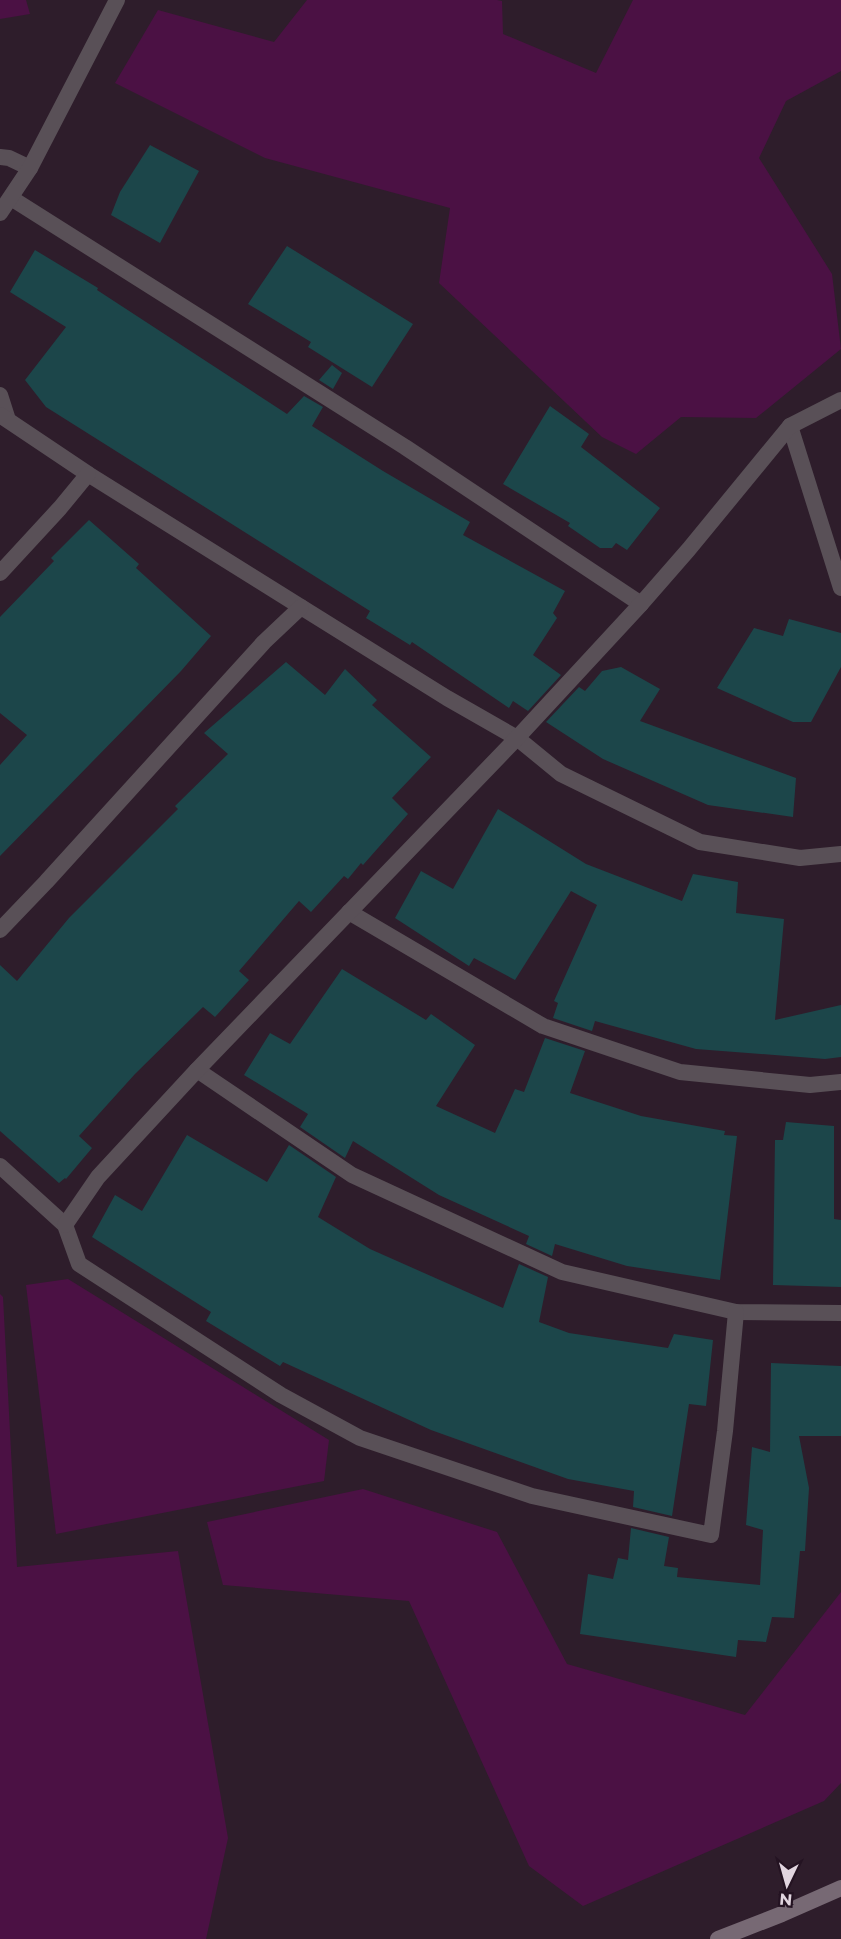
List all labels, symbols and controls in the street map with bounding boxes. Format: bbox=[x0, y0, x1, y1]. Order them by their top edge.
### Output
north arrow bbox=[757, 1855, 817, 1915]
text: N bbox=[778, 1889, 793, 1909]

